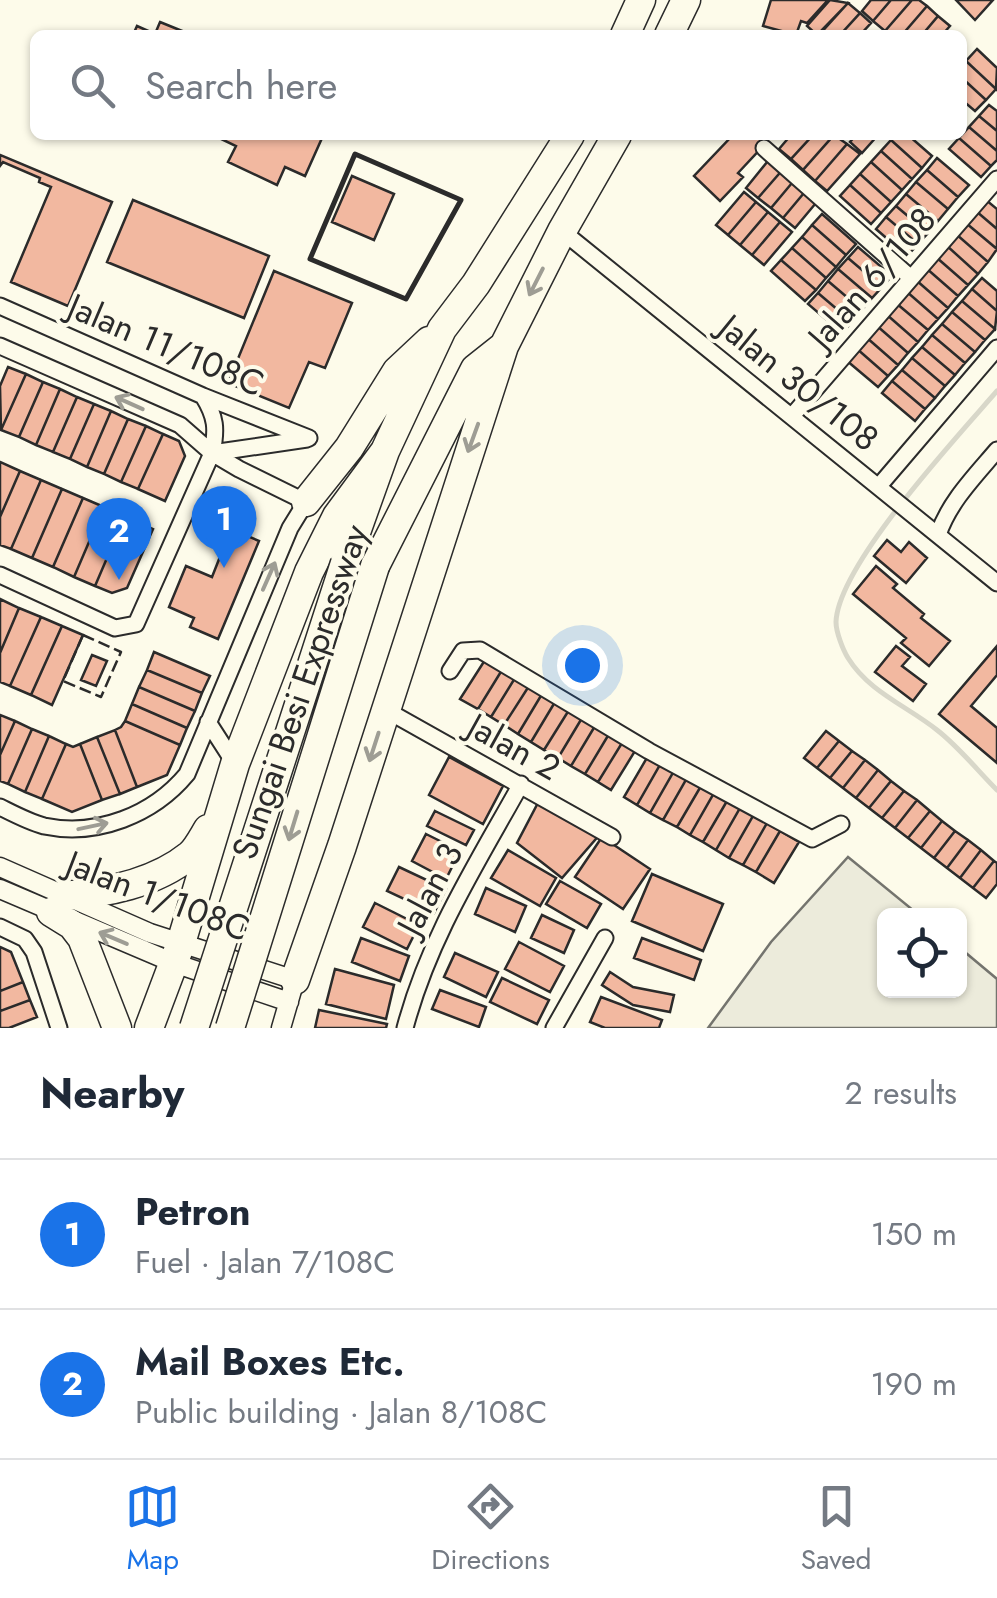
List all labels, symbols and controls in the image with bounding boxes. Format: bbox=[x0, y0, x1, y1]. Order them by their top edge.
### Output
search box bbox=[30, 30, 967, 140]
icon: search bbox=[65, 58, 120, 113]
text: Search here bbox=[145, 58, 337, 113]
street label: Jalan 6/108 bbox=[794, 196, 948, 363]
one-way arrow bbox=[526, 266, 545, 296]
street label: Jalan 11/108C bbox=[57, 280, 272, 409]
street label: Jalan 30/108 bbox=[705, 300, 890, 463]
one-way arrow bbox=[114, 393, 145, 411]
one-way arrow bbox=[463, 422, 481, 453]
pin: 1 bbox=[192, 486, 256, 568]
pin: 2 bbox=[86, 498, 152, 580]
street label: Sungai Besi Expressway bbox=[219, 517, 381, 866]
one-way arrow bbox=[261, 561, 279, 592]
your location bbox=[557, 640, 608, 691]
street label: Jalan 2 bbox=[455, 699, 569, 793]
one-way arrow bbox=[363, 731, 381, 763]
one-way arrow bbox=[283, 810, 301, 841]
one-way arrow bbox=[76, 816, 108, 835]
street label: Jalan 3 bbox=[383, 834, 475, 948]
street label: Jalan 1/108C bbox=[55, 837, 257, 954]
map controls bbox=[877, 908, 967, 998]
button: locate bbox=[877, 908, 967, 998]
one-way arrow bbox=[98, 927, 129, 945]
text: Nearby bbox=[40, 1063, 184, 1124]
text: 2 results bbox=[845, 1070, 957, 1116]
text: Petron bbox=[135, 1184, 251, 1239]
text: 1 bbox=[64, 1211, 81, 1257]
text: 150 m bbox=[871, 1211, 957, 1257]
text: Fuel · Jalan 7/108C bbox=[135, 1239, 395, 1285]
text: Mail Boxes Etc. bbox=[135, 1334, 405, 1389]
text: 2 bbox=[62, 1361, 83, 1407]
text: 190 m bbox=[870, 1361, 957, 1407]
text: Public building · Jalan 8/108C bbox=[135, 1389, 547, 1435]
tab: Map bbox=[125, 1479, 180, 1580]
tab: Directions bbox=[431, 1479, 550, 1580]
tab: Saved bbox=[801, 1479, 872, 1580]

